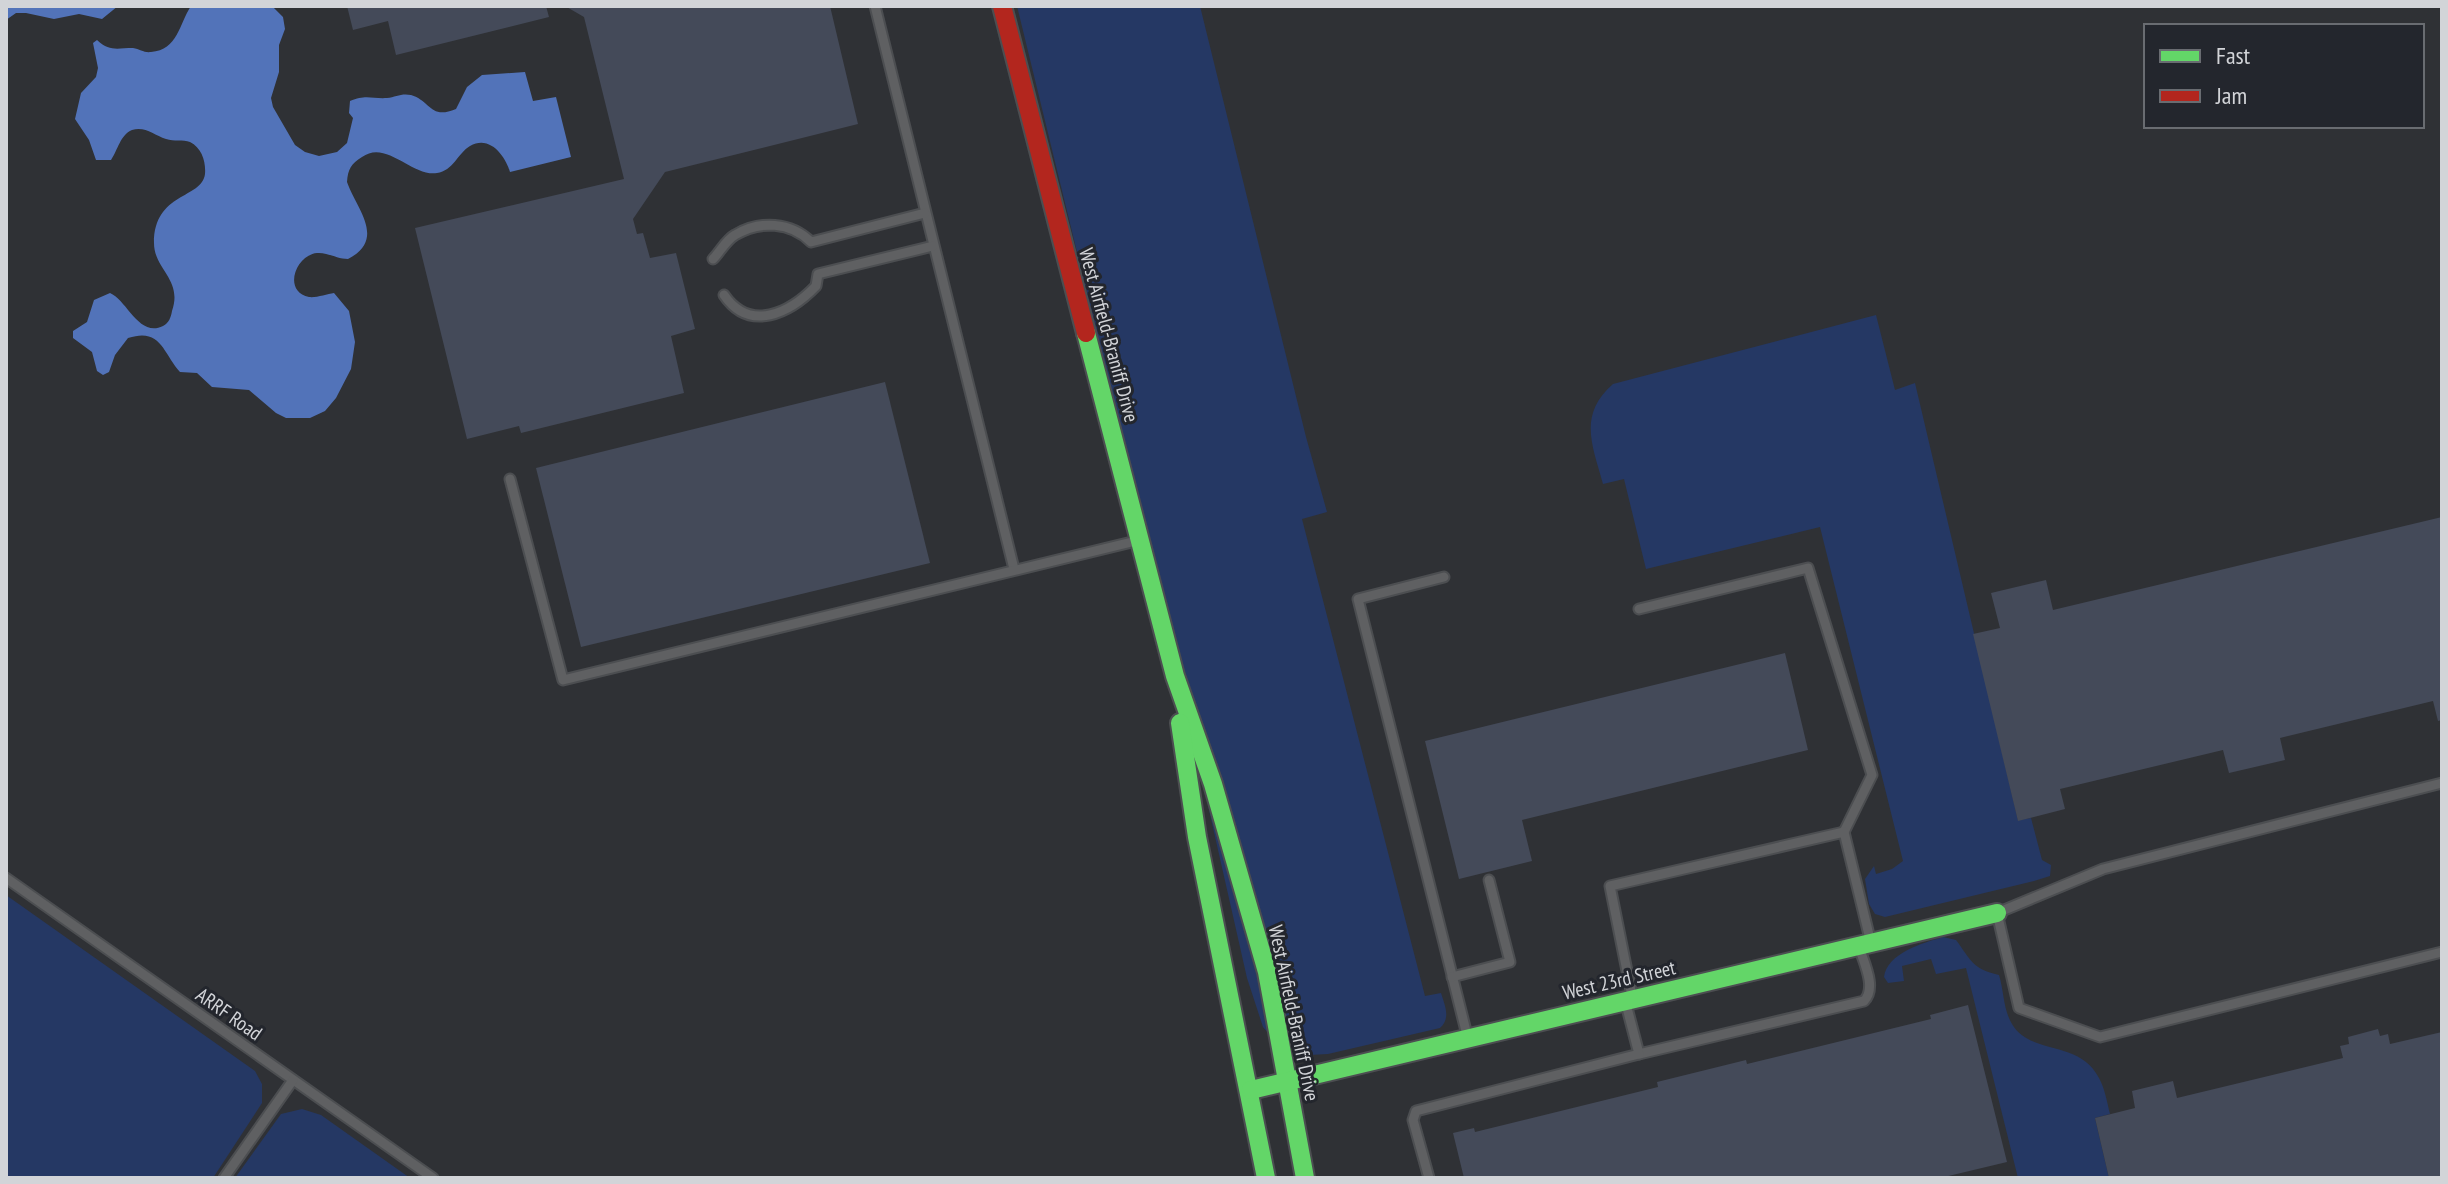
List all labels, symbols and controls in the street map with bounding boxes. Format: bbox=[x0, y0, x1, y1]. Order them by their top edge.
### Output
legend bbox=[2144, 24, 2424, 128]
text: Fast bbox=[2216, 40, 2251, 71]
text: Jam bbox=[2215, 80, 2247, 111]
street label: West Airfield-Braniff Drive bbox=[1073, 245, 1145, 425]
street label: West Airfield-Braniff Drive bbox=[1263, 923, 1325, 1103]
street label: West 23rd Street bbox=[1560, 954, 1679, 1006]
street label: ARRF Road bbox=[191, 982, 267, 1046]

